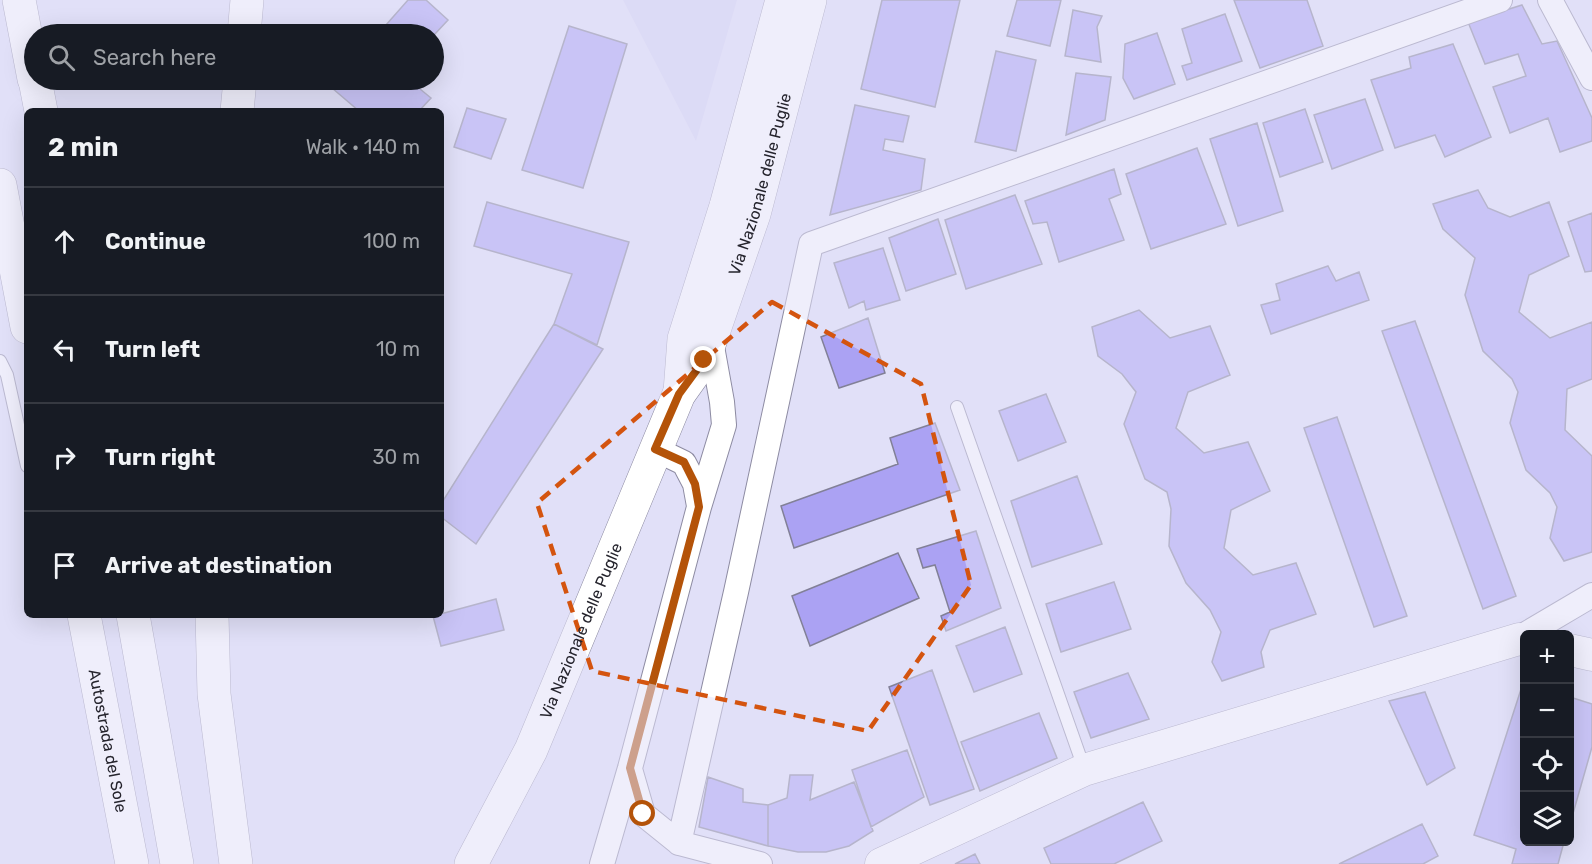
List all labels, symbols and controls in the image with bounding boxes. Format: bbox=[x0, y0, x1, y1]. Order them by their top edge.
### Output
search box bbox=[24, 24, 444, 90]
icon: search bbox=[45, 41, 78, 74]
text: Search here bbox=[93, 44, 216, 71]
street label: Via Nazionale delle Puglie bbox=[725, 91, 795, 278]
text: 2 min bbox=[48, 132, 118, 163]
text: Walk · 140 m bbox=[306, 135, 420, 159]
icon: ahead bbox=[48, 225, 81, 258]
text: Continue bbox=[105, 228, 206, 255]
text: 100 m bbox=[363, 229, 420, 253]
icon: left bbox=[48, 333, 81, 366]
text: Turn left bbox=[105, 336, 200, 363]
text: 10 m bbox=[376, 337, 420, 361]
route end bbox=[690, 346, 716, 372]
icon: right bbox=[48, 441, 81, 474]
text: Turn right bbox=[105, 444, 215, 471]
text: 30 m bbox=[373, 445, 420, 469]
street label: Via Nazionale delle Puglie bbox=[536, 540, 626, 722]
icon: arrive bbox=[48, 549, 81, 582]
text: Arrive at destination bbox=[105, 552, 332, 579]
map controls bbox=[1520, 630, 1574, 846]
button: + bbox=[1520, 630, 1574, 684]
street label: Autostrada del Sole bbox=[85, 668, 131, 814]
button: − bbox=[1520, 684, 1574, 738]
button: locate bbox=[1520, 738, 1574, 792]
button: layers bbox=[1520, 792, 1574, 846]
route start bbox=[629, 800, 655, 826]

